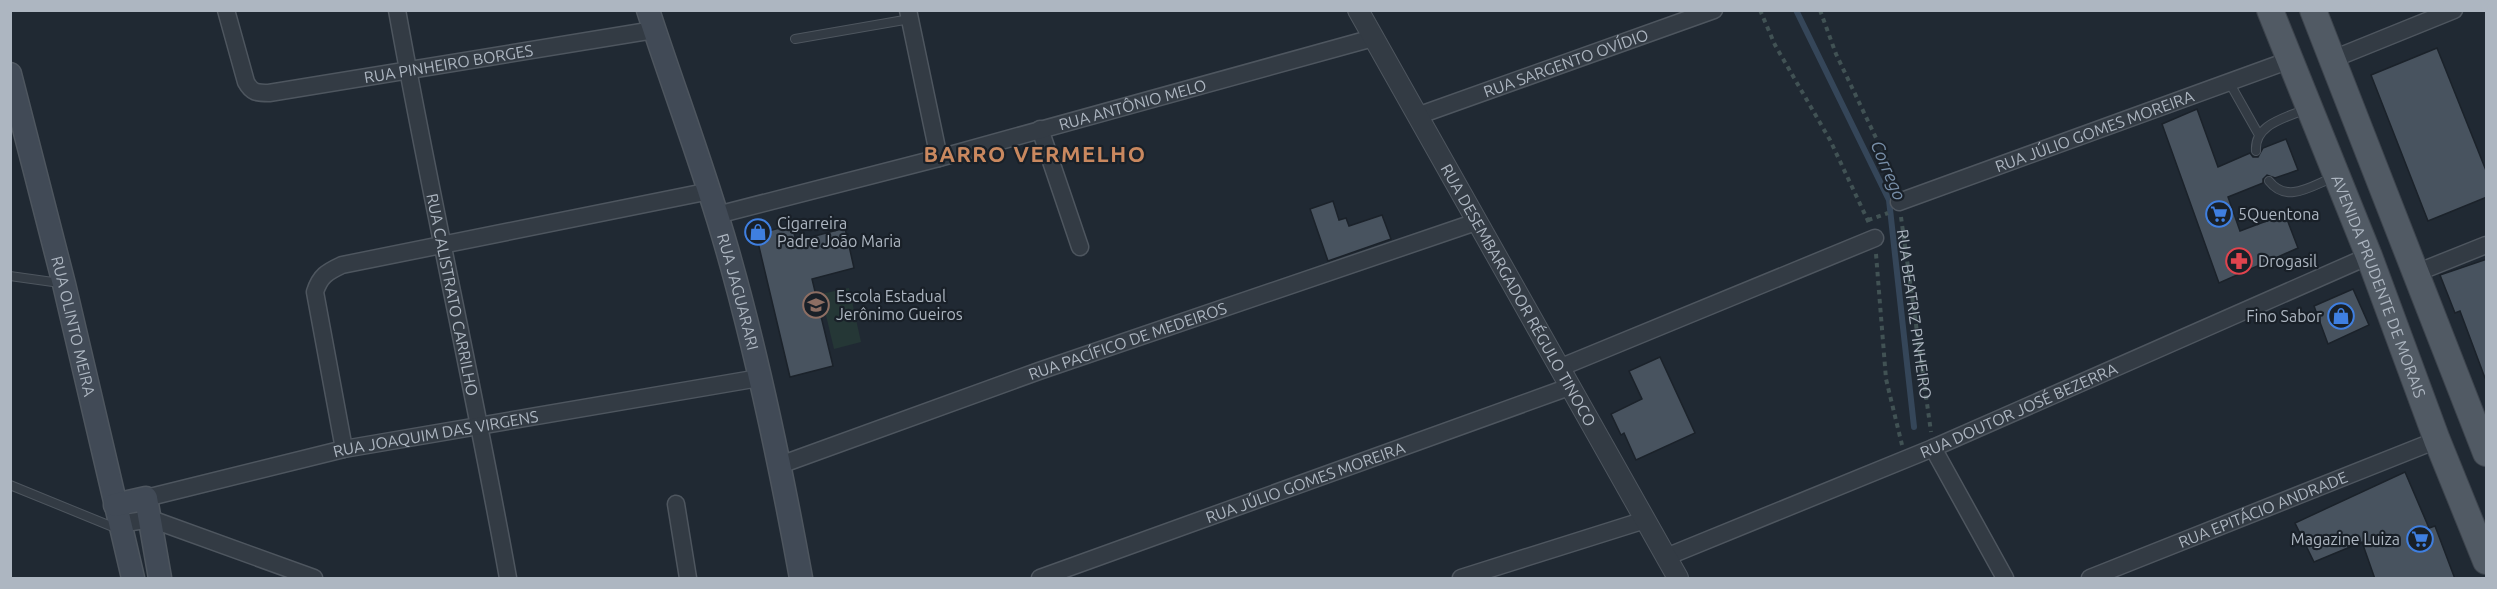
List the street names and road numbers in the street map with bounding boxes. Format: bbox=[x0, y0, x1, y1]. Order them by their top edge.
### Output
street label: RUA SARGENTO OVÍDIO bbox=[1481, 25, 1651, 101]
street label: RUA PINHEIRO BORGES bbox=[363, 41, 534, 86]
street label: RUA ANTÔNIO MELO bbox=[1057, 76, 1208, 133]
street label: RUA JÚLIO GOMES MOREIRA bbox=[1993, 86, 2197, 175]
street label: RUA DESEMBARGADOR RÉGULO TINOCO bbox=[1437, 161, 1600, 429]
street label: AVENIDA PRUDENTE DE MORAIS bbox=[2328, 172, 2430, 400]
street label: RUA CALISTRATO CARRILHO bbox=[423, 192, 482, 397]
street label: RUA BEATRIZ PINHEIRO bbox=[1894, 228, 1935, 400]
street label: RUA JAGUARARI bbox=[714, 231, 762, 352]
street label: RUA OLINTO MEIRA bbox=[48, 254, 99, 399]
street label: RUA PACÍFICO DE MEDEIROS bbox=[1026, 299, 1229, 383]
street label: RUA DOUTOR JOSÉ BEZERRA bbox=[1917, 359, 2121, 461]
street label: RUA JOAQUIM DAS VIRGENS bbox=[331, 407, 540, 460]
street label: RUA JÚLIO GOMES MOREIRA bbox=[1203, 438, 1408, 526]
street label: RUA EPITÁCIO ANDRADE bbox=[2176, 468, 2350, 551]

